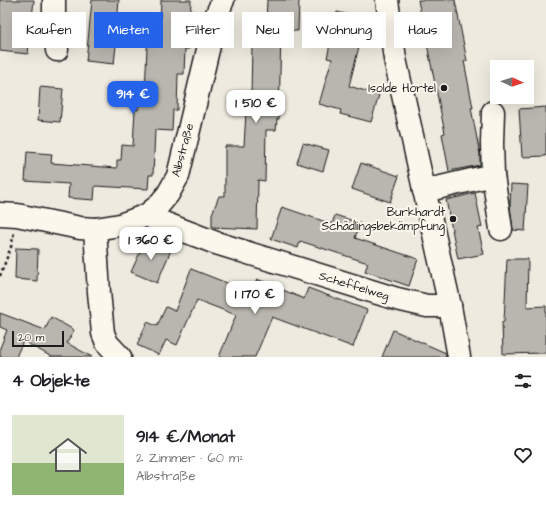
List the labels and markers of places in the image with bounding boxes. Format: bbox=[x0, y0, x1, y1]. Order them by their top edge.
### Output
place label: Isolde Hortel bbox=[368, 80, 436, 97]
pin: 914 € bbox=[105, 81, 161, 115]
marker: Isolde Hortel bbox=[439, 83, 449, 93]
pin: 1 510 € bbox=[219, 90, 293, 124]
place label: Burkhardt Schädlingsbekämpfung bbox=[321, 204, 445, 236]
marker: Burkhardt Schädlingsbekämpfung bbox=[448, 214, 458, 224]
pin: 1 360 € bbox=[114, 227, 188, 261]
pin: 1 170 € bbox=[218, 281, 292, 315]

